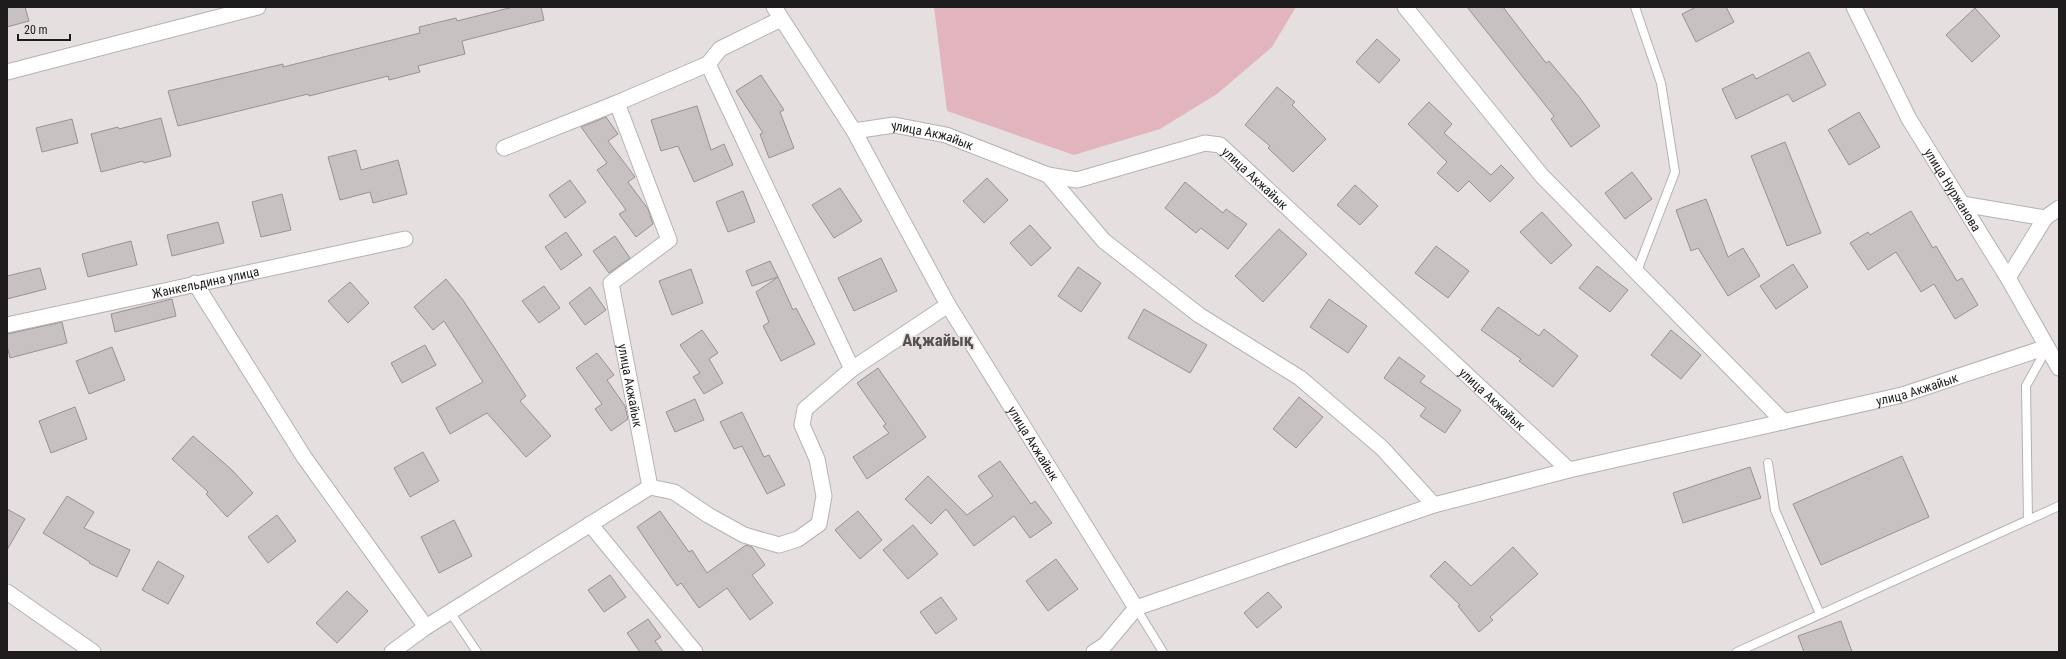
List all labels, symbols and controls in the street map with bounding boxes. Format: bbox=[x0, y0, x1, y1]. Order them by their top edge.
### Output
scale bar bbox=[18, 16, 70, 42]
text: 20 m bbox=[24, 23, 48, 37]
street label: улица Акжайык bbox=[890, 117, 976, 153]
street label: улица Акжайык bbox=[1219, 143, 1292, 213]
street label: улица Нуржанова bbox=[1921, 145, 1984, 234]
street label: Жанкельдина улица bbox=[150, 263, 260, 301]
district label: Ақжайық bbox=[902, 330, 974, 350]
street label: улица Акжайык bbox=[615, 342, 646, 429]
street label: улица Акжайык bbox=[1456, 364, 1529, 434]
street label: улица Акжайык bbox=[1875, 369, 1960, 408]
street label: улица Акжайык bbox=[1005, 403, 1063, 484]

